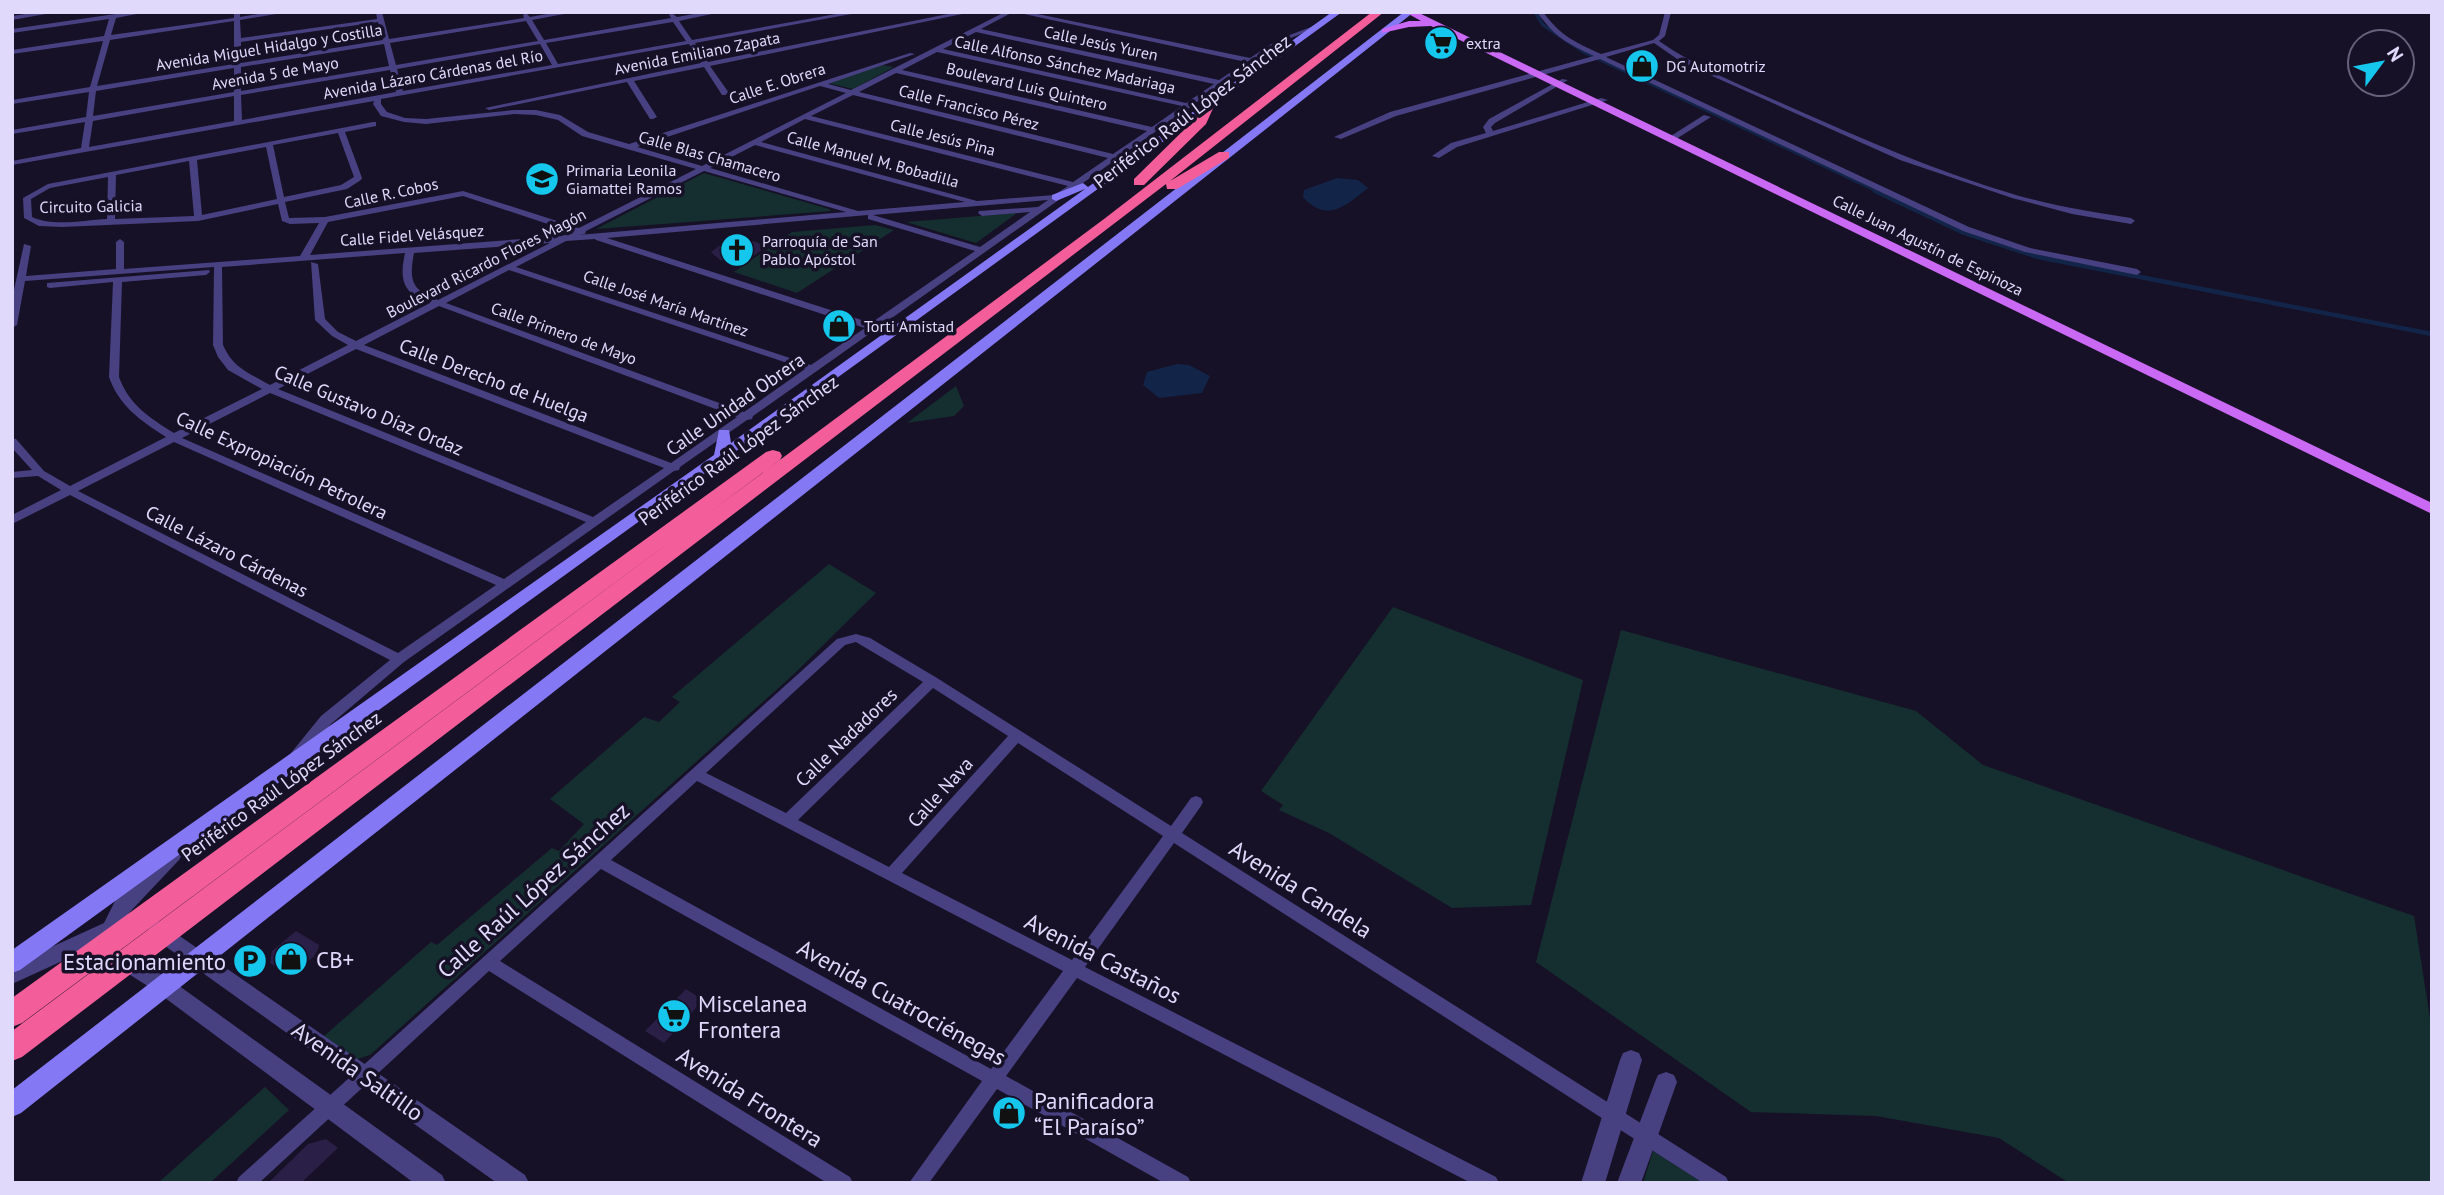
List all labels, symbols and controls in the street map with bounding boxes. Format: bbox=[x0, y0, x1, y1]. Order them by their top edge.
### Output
street label: Avenida Miguel Hidalgo y Costilla bbox=[154, 19, 384, 75]
street label: Calle Jesús Yuren bbox=[1042, 21, 1160, 65]
supermarket icon: extra bbox=[1422, 24, 1460, 62]
street label: Avenida Emiliano Zapata bbox=[612, 27, 782, 79]
north arrow bbox=[2346, 28, 2416, 98]
street label: Periférico Raúl López Sánchez bbox=[1088, 29, 1296, 193]
street label: Calle Alfonso Sánchez Madariaga bbox=[953, 31, 1177, 97]
place label: extra bbox=[1466, 33, 1501, 53]
text: N bbox=[2382, 42, 2409, 66]
street label: Avenida Lázaro Cárdenas del Río bbox=[322, 45, 544, 103]
shop icon: DG Automotriz bbox=[1623, 47, 1661, 85]
street label: Avenida 5 de Mayo bbox=[210, 52, 340, 94]
place label: DG Automotriz bbox=[1666, 56, 1766, 76]
street label: Calle E. Obrera bbox=[726, 58, 828, 108]
street label: Boulevard Luis Quintero bbox=[944, 58, 1110, 114]
street label: Calle Francisco Pérez bbox=[897, 80, 1041, 134]
street label: Calle Jesús Pina bbox=[888, 114, 998, 160]
street label: Calle Blas Chamacero bbox=[636, 126, 784, 186]
street label: Calle Manuel M. Bobadilla bbox=[785, 126, 961, 192]
school or university icon: Primaria Leonila Giamattei Ramos bbox=[523, 160, 561, 198]
place label: Primaria Leonila Giamattei Ramos bbox=[566, 160, 682, 198]
street label: Calle R. Cobos bbox=[342, 173, 440, 213]
street label: Calle Juan Agustín de Espinoza bbox=[1829, 190, 2027, 300]
street label: Circuito Galicia bbox=[39, 195, 143, 217]
street label: Boulevard Ricardo Flores Magón bbox=[383, 204, 589, 322]
street label: Calle Fidel Velásquez bbox=[339, 220, 485, 250]
church icon: Parroquía de San Pablo Apóstol bbox=[718, 231, 756, 269]
place label: Parroquía de San Pablo Apóstol bbox=[762, 231, 878, 269]
street label: Calle José María Martínez bbox=[581, 265, 751, 341]
street label: Calle Primero de Mayo bbox=[488, 297, 640, 369]
shop icon: Torti Amistad bbox=[820, 307, 858, 345]
place label: Torti Amistad bbox=[864, 316, 954, 336]
street label: Calle Derecho de Huelga bbox=[396, 333, 592, 427]
street label: Calle Unidad Obrera bbox=[661, 347, 809, 461]
street label: Calle Gustavo Díaz Ordaz bbox=[271, 359, 467, 461]
street label: Periférico Raúl López Sánchez bbox=[633, 369, 843, 531]
street label: Calle Expropiación Petrolera bbox=[172, 405, 392, 525]
street label: Calle Lázaro Cárdenas bbox=[142, 500, 312, 602]
street label: Calle Nadadores bbox=[790, 682, 902, 792]
street label: Periférico Raúl López Sánchez bbox=[176, 705, 386, 867]
street label: Calle Nava bbox=[902, 752, 978, 832]
street label: Calle Raúl López Sánchez bbox=[431, 796, 635, 984]
street label: Avenida Candela bbox=[1224, 834, 1378, 944]
street label: Avenida Castaños bbox=[1020, 906, 1186, 1010]
street label: Avenida Cuatrociénegas bbox=[793, 933, 1011, 1071]
shop icon: CB+ bbox=[272, 940, 310, 978]
parking icon: Estacionamiento bbox=[231, 942, 269, 980]
place label: CB+ bbox=[316, 945, 354, 974]
place label: Estacionamiento bbox=[63, 947, 226, 976]
place label: Miscelanea Frontera bbox=[698, 989, 807, 1044]
supermarket icon: Miscelanea Frontera bbox=[655, 997, 693, 1035]
street label: Avenida Saltillo bbox=[287, 1015, 429, 1127]
street label: Avenida Frontera bbox=[672, 1040, 828, 1154]
place label: Panificadora “El Paraíso” bbox=[1034, 1086, 1154, 1141]
shop icon: Panificadora “El Paraíso” bbox=[990, 1094, 1028, 1132]

